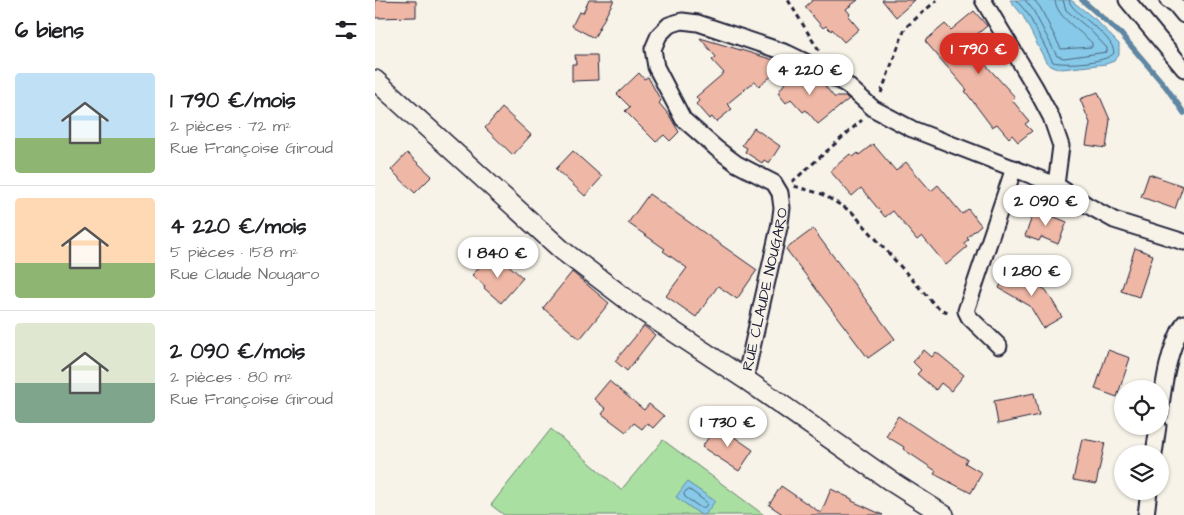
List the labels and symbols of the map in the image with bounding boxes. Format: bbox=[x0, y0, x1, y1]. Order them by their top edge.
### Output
pin: 1 790 € bbox=[933, 32, 1025, 75]
pin: 4 220 € bbox=[764, 54, 856, 96]
pin: 2 090 € bbox=[1000, 184, 1092, 227]
street label: RUE CLAUDE NOUGARO bbox=[737, 206, 793, 373]
pin: 1 840 € bbox=[452, 236, 544, 279]
pin: 1 280 € bbox=[986, 254, 1078, 297]
pin: 1 730 € bbox=[682, 406, 774, 448]

